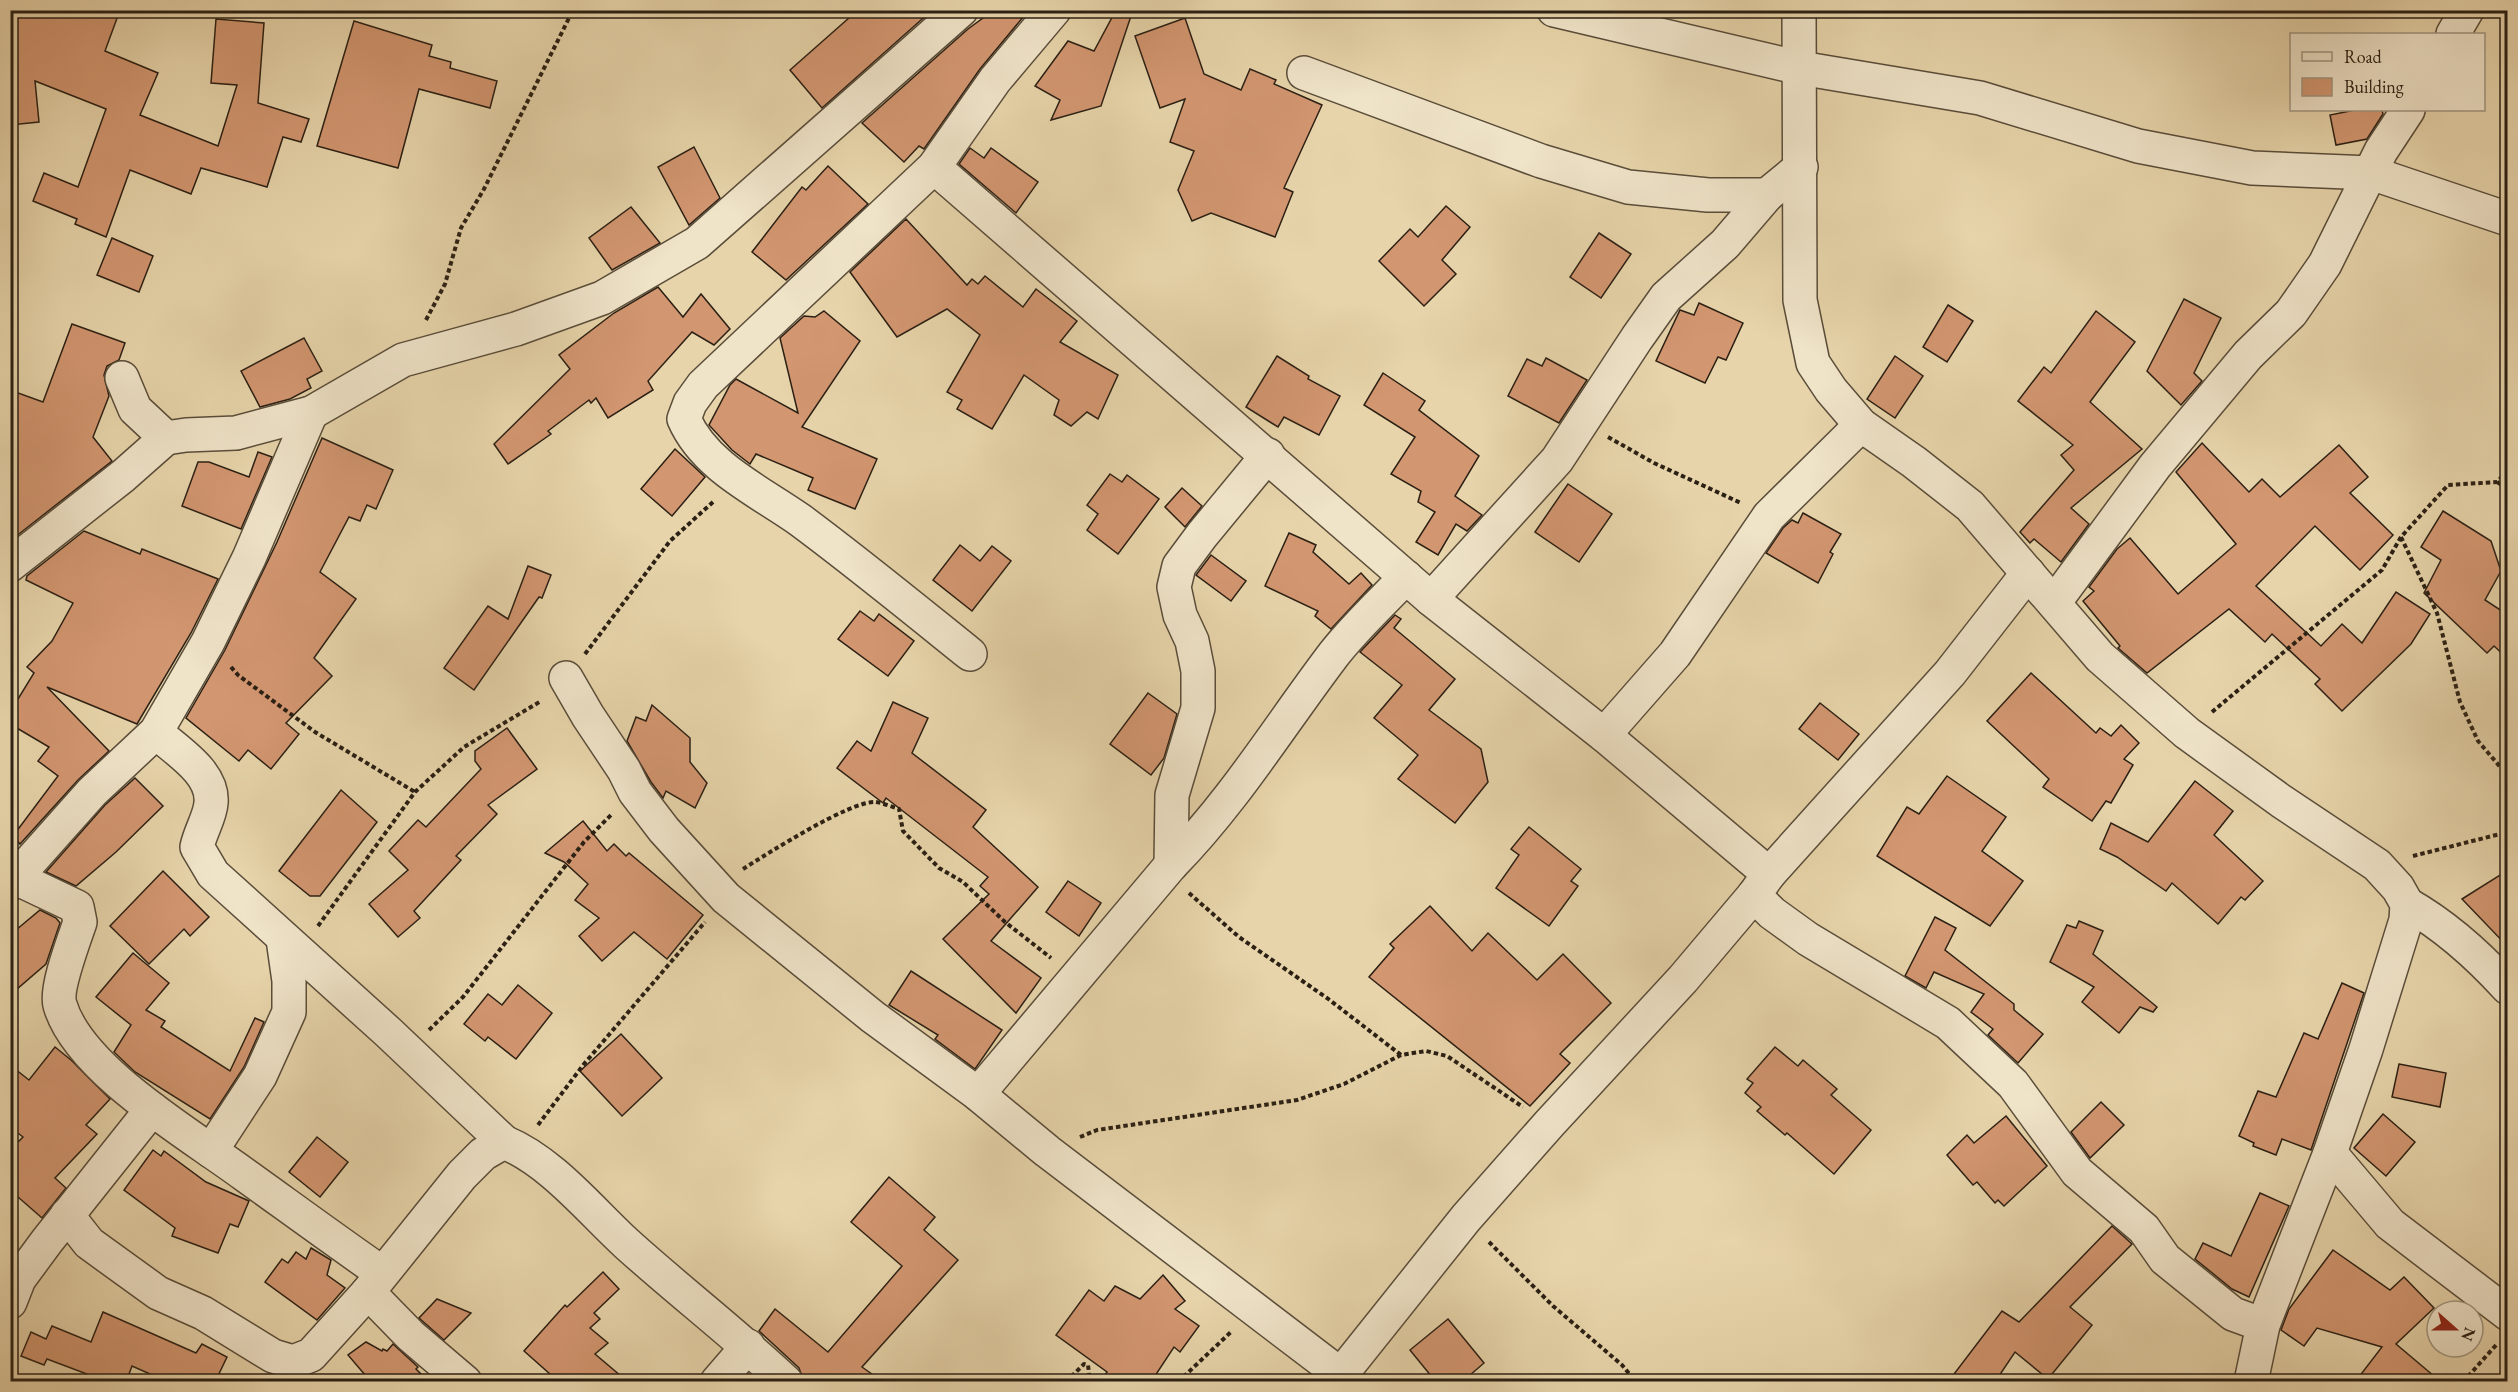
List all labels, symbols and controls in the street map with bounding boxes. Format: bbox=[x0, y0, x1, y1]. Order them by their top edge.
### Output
legend bbox=[2290, 33, 2485, 111]
text: Road bbox=[2344, 45, 2383, 68]
text: Building bbox=[2344, 75, 2404, 98]
north arrow bbox=[2425, 1299, 2485, 1359]
text: N bbox=[2456, 1324, 2481, 1344]

